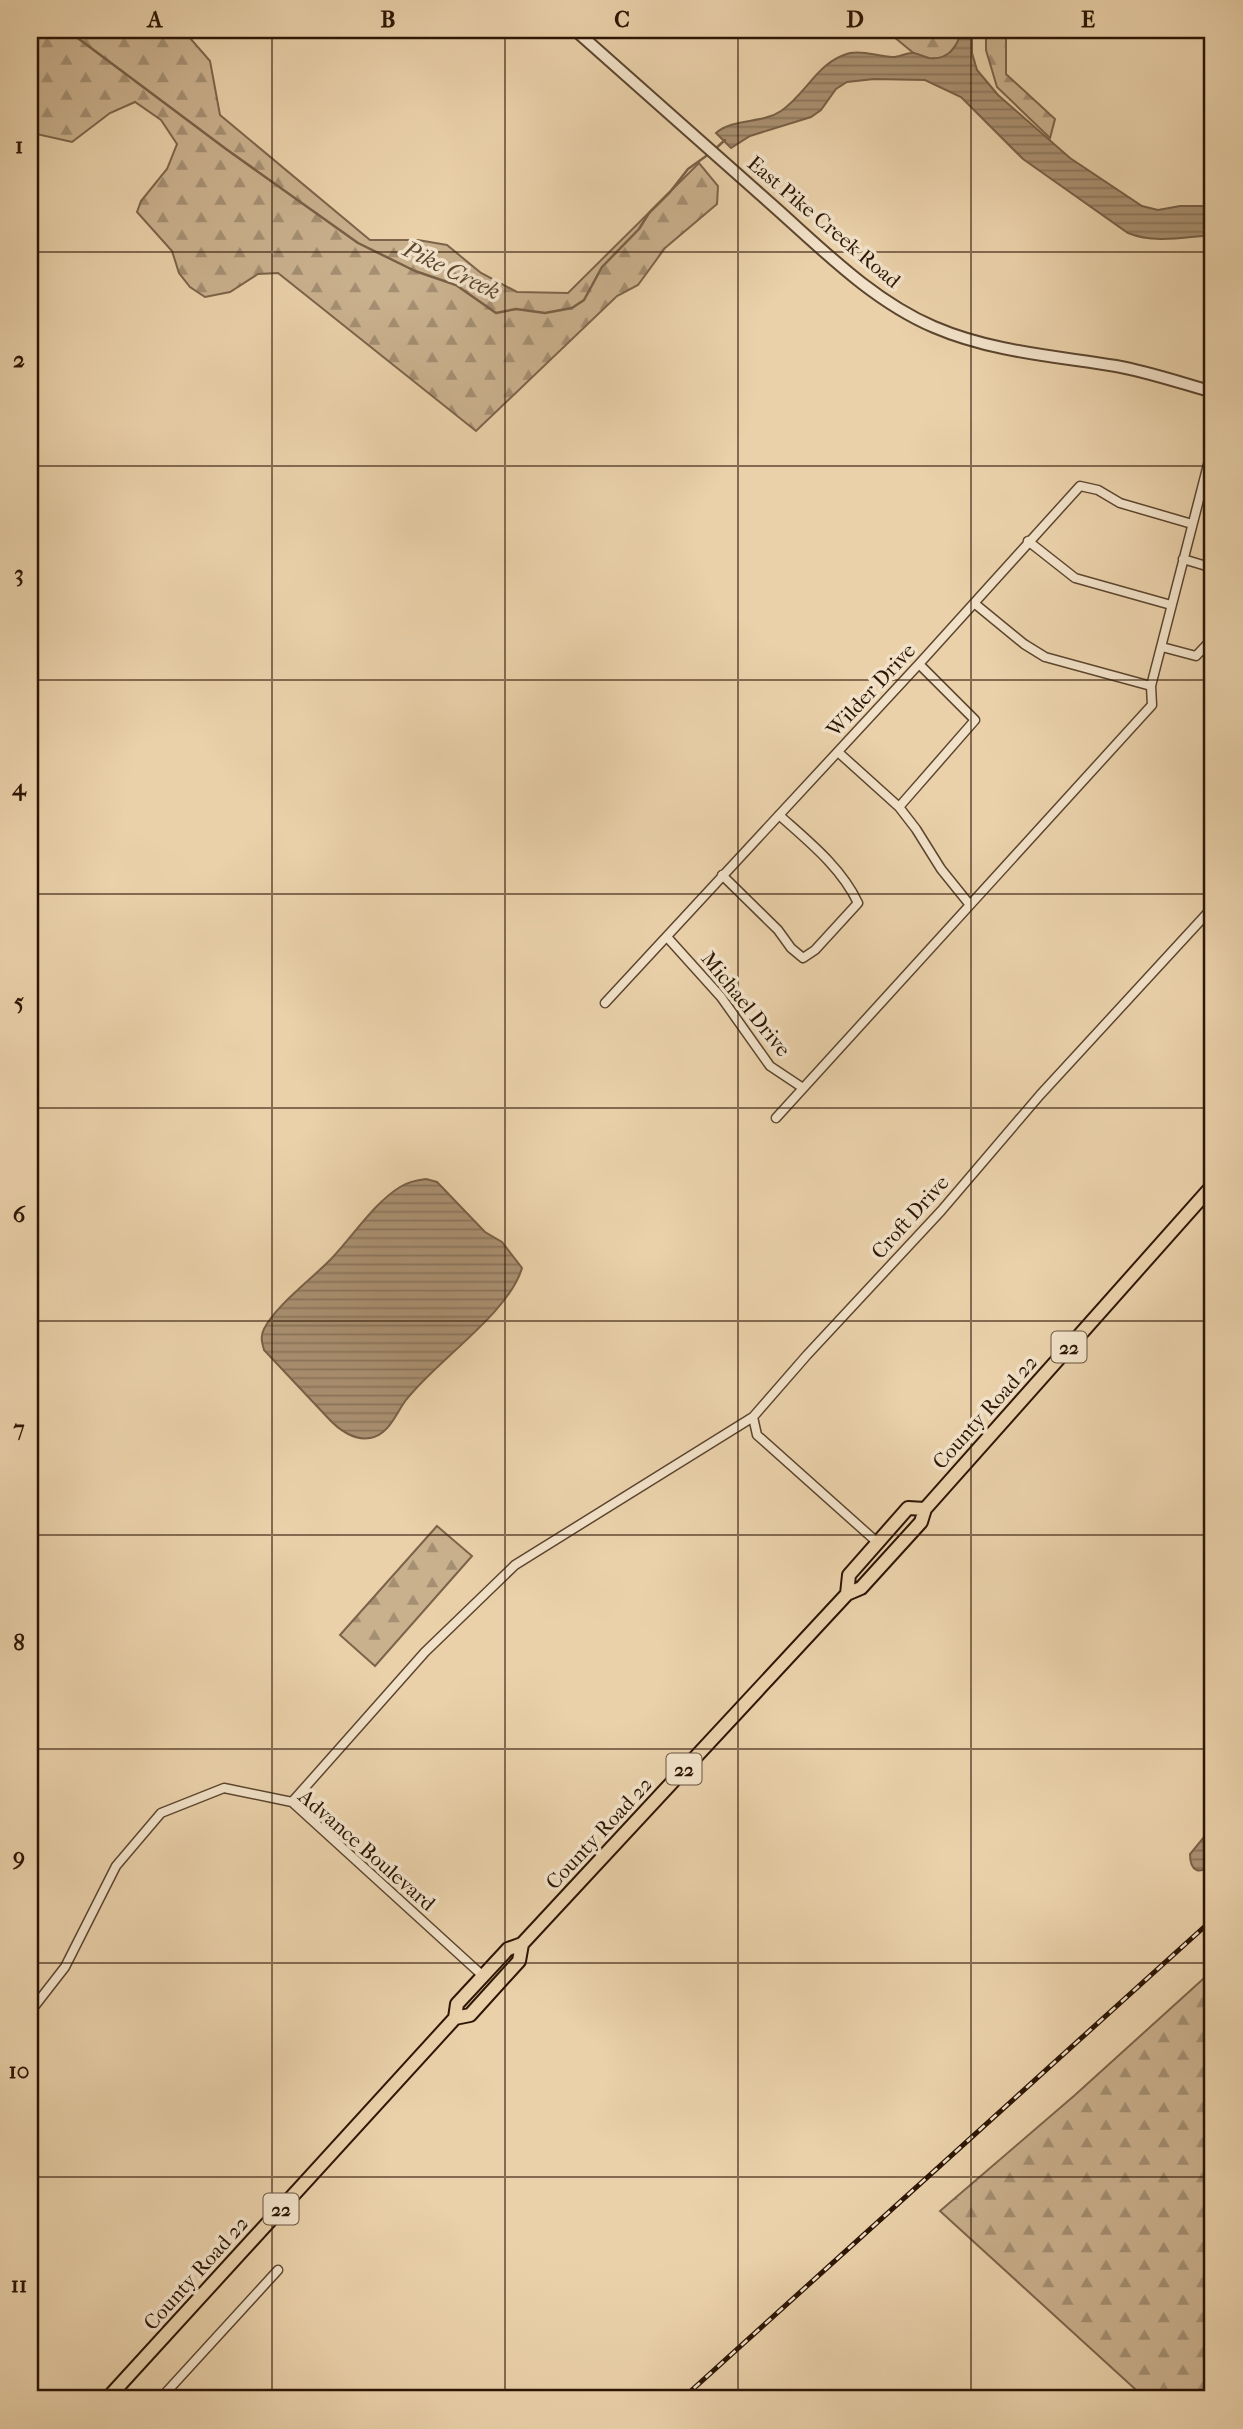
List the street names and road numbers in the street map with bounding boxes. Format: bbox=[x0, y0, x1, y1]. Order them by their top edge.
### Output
street label: East Pike Creek Road bbox=[743, 151, 906, 293]
street label: Wilder Drive bbox=[821, 638, 920, 742]
street label: Michael Drive bbox=[696, 947, 796, 1061]
street label: Croft Drive bbox=[866, 1170, 954, 1264]
road number: 22 bbox=[1052, 1331, 1086, 1362]
street label: County Road 22 bbox=[928, 1350, 1042, 1474]
road number: 22 bbox=[666, 1754, 702, 1784]
street label: County Road 22 bbox=[541, 1772, 657, 1894]
street label: Advance Boulevard bbox=[293, 1784, 441, 1916]
road number: 22 bbox=[264, 2194, 298, 2224]
street label: County Road 22 bbox=[139, 2211, 253, 2335]

